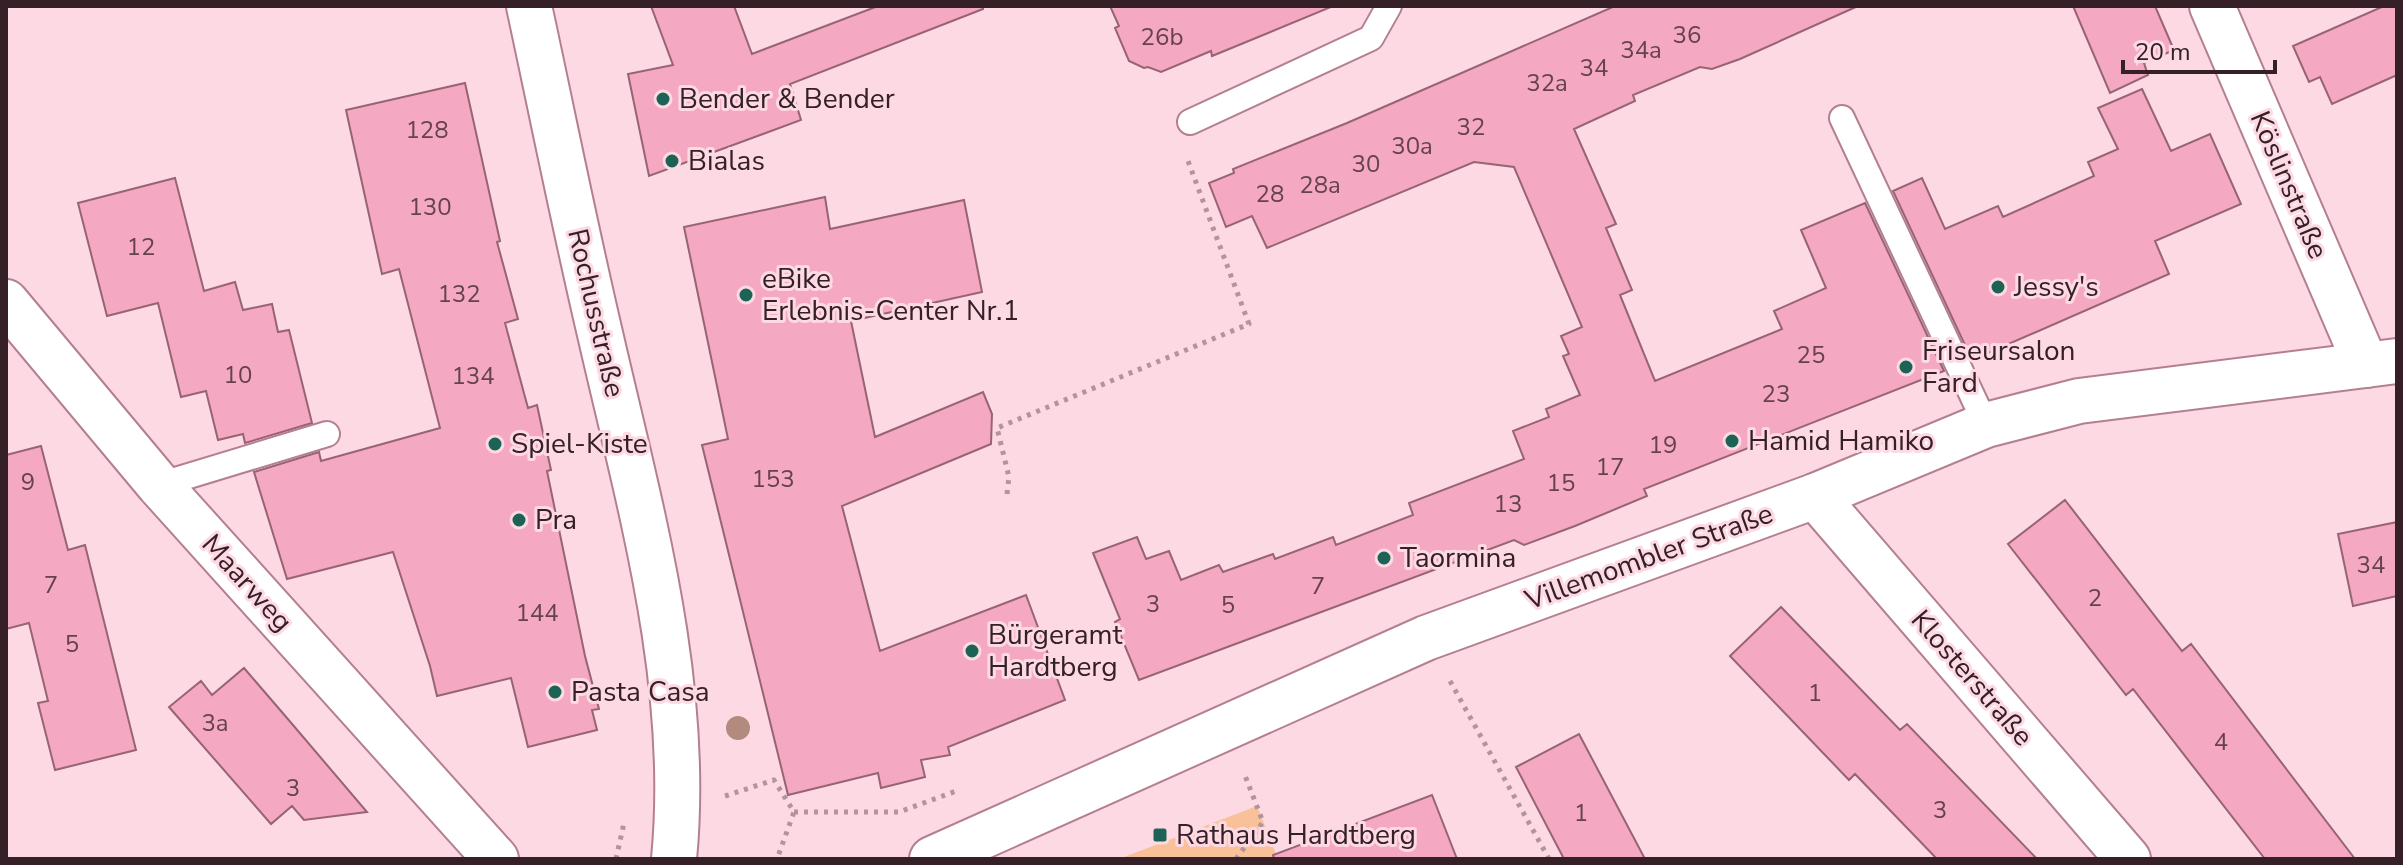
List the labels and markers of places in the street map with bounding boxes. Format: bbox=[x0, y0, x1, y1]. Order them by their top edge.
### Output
place label: Bender & Bender bbox=[679, 80, 895, 118]
marker: Bender & Bender bbox=[654, 90, 672, 108]
place label: Bialas bbox=[688, 142, 765, 180]
marker: Bialas bbox=[663, 152, 681, 170]
place label: eBike Erlebnis-Center Nr.1 bbox=[762, 260, 1019, 330]
place label: Jessy's bbox=[2013, 268, 2099, 306]
marker: Jessy's bbox=[1989, 278, 2007, 296]
marker: eBike Erlebnis-Center Nr.1 bbox=[737, 286, 755, 304]
place label: Friseursalon Fard bbox=[1922, 332, 2075, 402]
marker: Friseursalon Fard bbox=[1897, 358, 1915, 376]
place label: Hamid Hamiko bbox=[1748, 422, 1934, 460]
place label: Spiel-Kiste bbox=[511, 425, 648, 463]
marker: Hamid Hamiko bbox=[1723, 432, 1741, 450]
marker: Spiel-Kiste bbox=[486, 435, 504, 453]
place label: Pra bbox=[535, 501, 577, 539]
marker: Pra bbox=[510, 511, 528, 529]
place label: Taormina bbox=[1400, 539, 1516, 577]
marker: Taormina bbox=[1375, 549, 1393, 567]
place label: Bürgeramt Hardtberg bbox=[988, 616, 1122, 686]
marker: Bürgeramt Hardtberg bbox=[963, 642, 981, 660]
place label: Pasta Casa bbox=[571, 673, 710, 711]
marker: Pasta Casa bbox=[546, 683, 564, 701]
place label: Rathaus Hardtberg bbox=[1176, 816, 1416, 854]
marker: Rathaus Hardtberg bbox=[1151, 826, 1169, 844]

